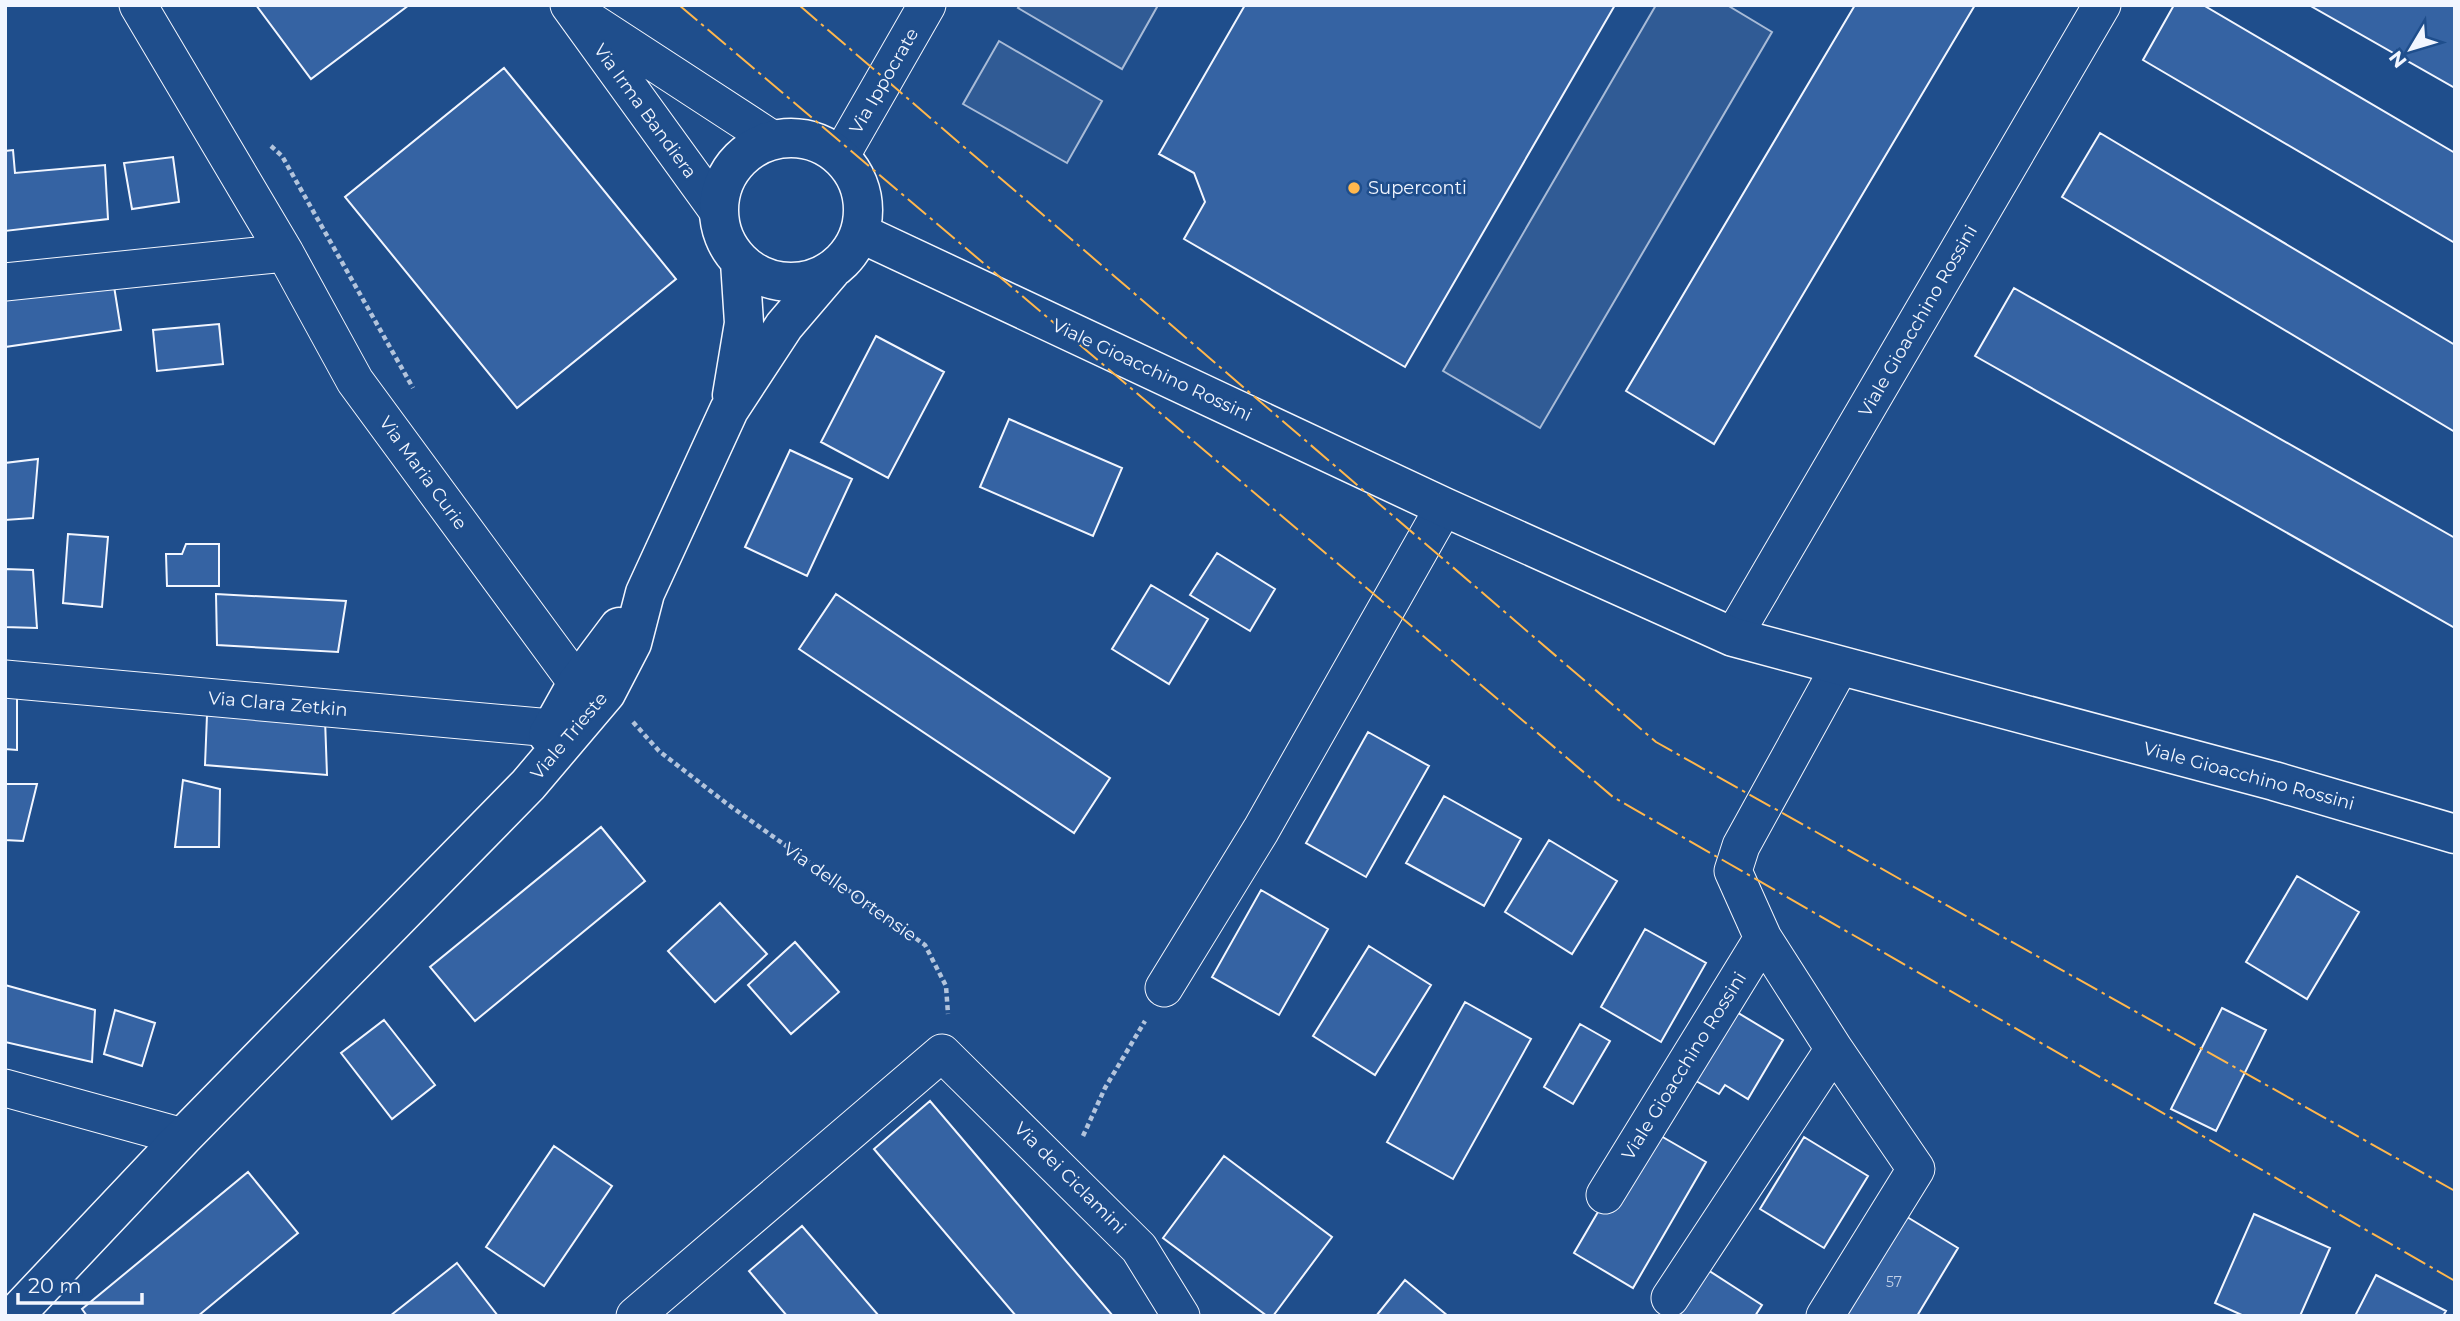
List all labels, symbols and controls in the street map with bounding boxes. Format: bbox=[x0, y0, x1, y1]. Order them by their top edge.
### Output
north arrow bbox=[2376, 14, 2446, 84]
street label: Via Ippocrate bbox=[845, 24, 923, 138]
street label: Via Irma Bandiera bbox=[589, 40, 701, 182]
text: N bbox=[2384, 46, 2412, 72]
place label: Superconti bbox=[1368, 177, 1467, 199]
marker: Superconti bbox=[1346, 180, 1362, 196]
street label: Viale Gioacchino Rossini bbox=[1854, 221, 1982, 421]
street label: Viale Gioacchino Rossini bbox=[1049, 314, 1255, 426]
street label: Via Maria Curie bbox=[374, 412, 472, 534]
street label: Via Clara Zetkin bbox=[207, 687, 349, 721]
street label: Viale Trieste bbox=[526, 688, 612, 784]
street label: Viale Gioacchino Rossini bbox=[2141, 737, 2357, 815]
street label: Via delle Ortensie bbox=[779, 838, 921, 946]
street label: Viale Gioacchino Rossini bbox=[1617, 968, 1751, 1164]
street label: Via dei Ciclamini bbox=[1010, 1118, 1130, 1238]
scale bar bbox=[18, 1262, 142, 1306]
text: 20 m bbox=[28, 1273, 82, 1298]
house number: 57 bbox=[1886, 1273, 1902, 1291]

